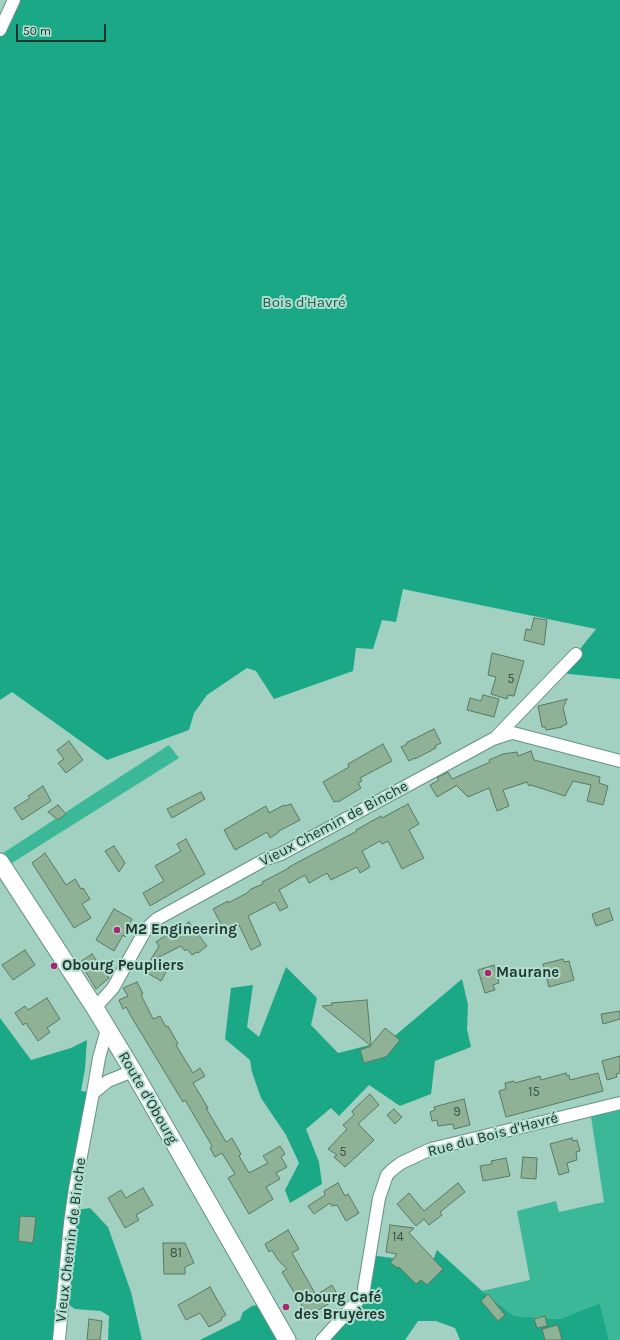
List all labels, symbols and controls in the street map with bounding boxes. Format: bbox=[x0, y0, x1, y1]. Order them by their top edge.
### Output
scale bar bbox=[18, 16, 108, 42]
text: 50 m bbox=[23, 24, 51, 38]
park label: Bois d'Havré bbox=[262, 294, 346, 312]
house number: 5 bbox=[507, 671, 515, 687]
street label: Vieux Chemin de Binche bbox=[257, 777, 411, 871]
place label: M2 Engineering bbox=[125, 921, 237, 939]
marker: M2 Engineering bbox=[112, 925, 122, 935]
place label: Obourg Peupliers bbox=[62, 957, 184, 975]
marker: Obourg Peupliers bbox=[49, 961, 59, 971]
place label: Maurane bbox=[496, 964, 559, 982]
marker: Maurane bbox=[483, 968, 493, 978]
street label: Route d'Obourg bbox=[114, 1049, 182, 1147]
house number: 15 bbox=[528, 1084, 540, 1100]
house number: 9 bbox=[453, 1104, 461, 1120]
street label: Rue du Bois d'Havré bbox=[426, 1109, 560, 1161]
house number: 5 bbox=[339, 1144, 347, 1160]
street label: Vieux Chemin de Binche bbox=[52, 1157, 90, 1323]
house number: 14 bbox=[392, 1229, 404, 1245]
house number: 81 bbox=[170, 1245, 182, 1261]
place label: Obourg Café des Bruyères bbox=[294, 1289, 385, 1324]
marker: Obourg Café des Bruyères bbox=[281, 1302, 291, 1312]

